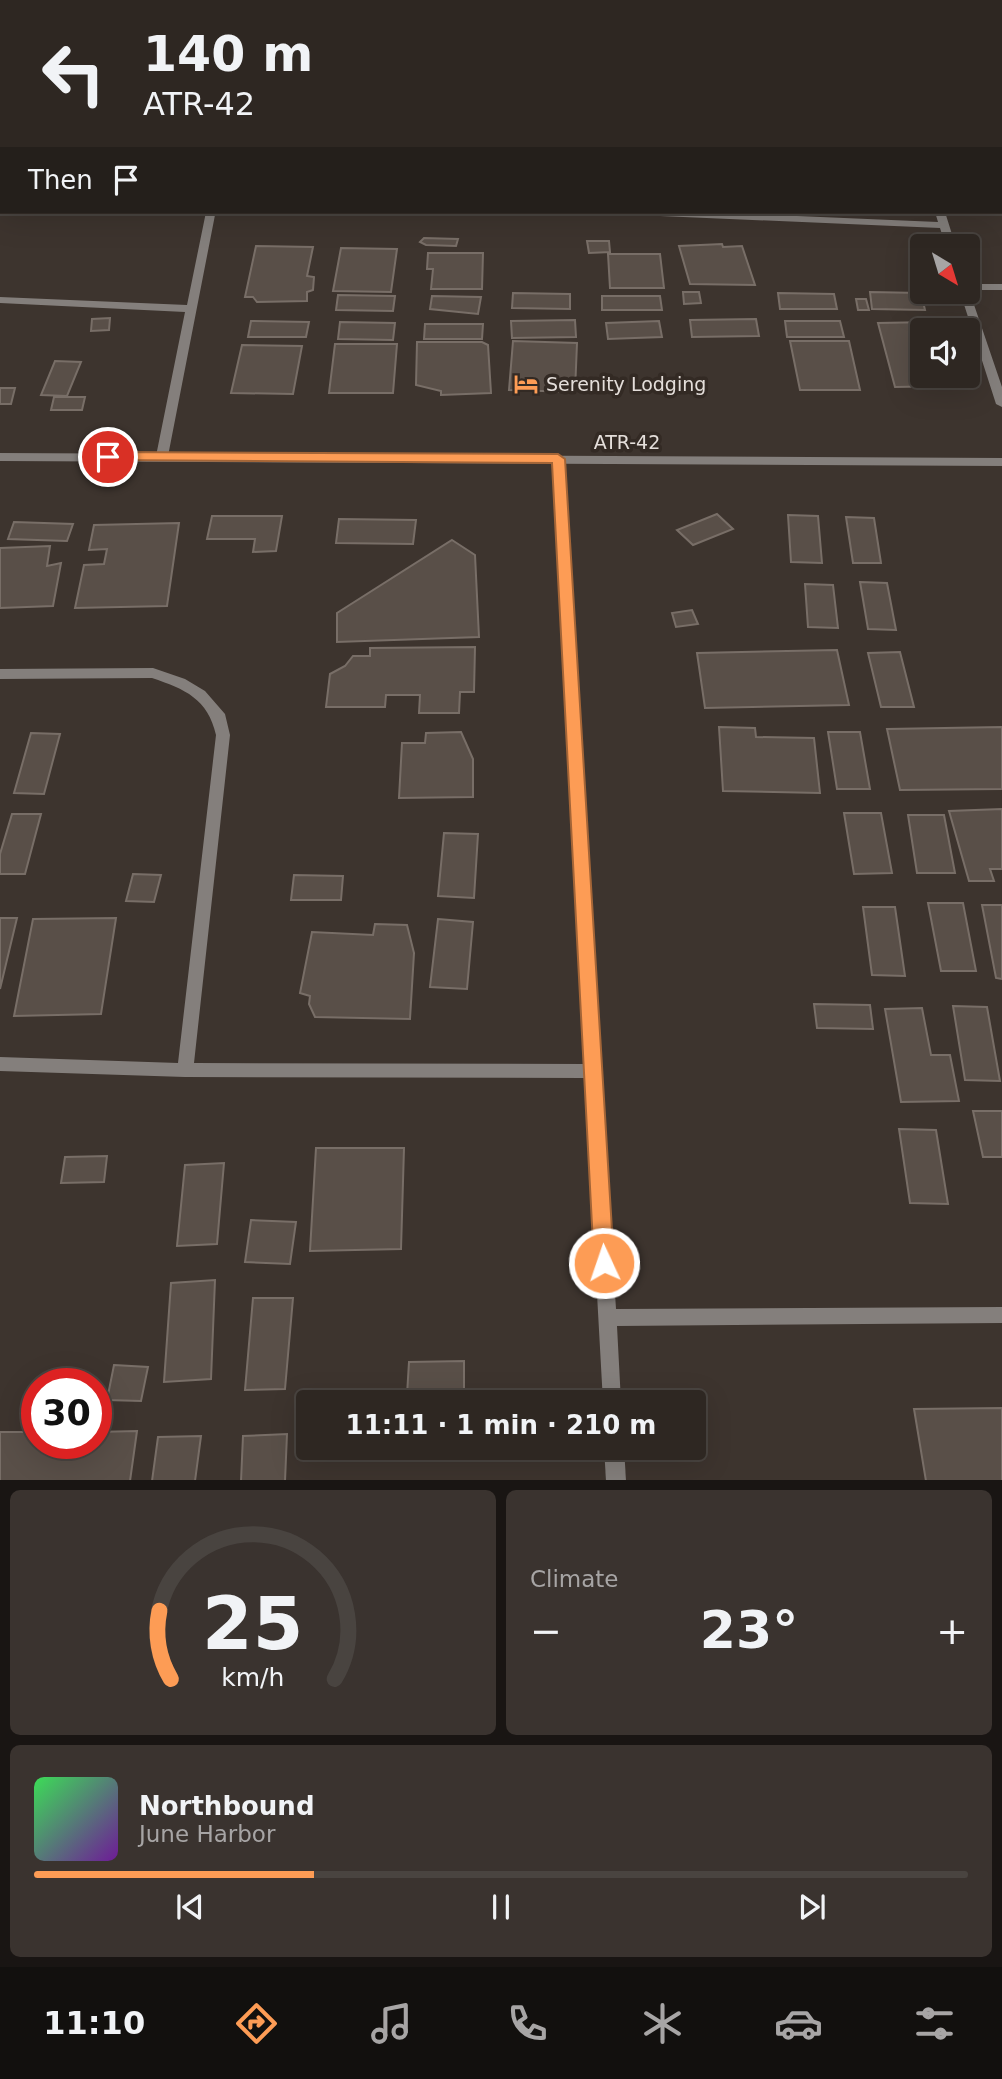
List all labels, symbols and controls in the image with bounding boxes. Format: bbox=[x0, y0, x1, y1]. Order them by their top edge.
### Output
text: 140 m bbox=[143, 26, 313, 83]
icon: left bbox=[28, 28, 119, 119]
text: ATR-42 bbox=[143, 85, 255, 123]
icon: arrive bbox=[107, 161, 145, 199]
text: Then bbox=[28, 165, 93, 195]
north arrow bbox=[910, 234, 980, 304]
map controls bbox=[910, 234, 980, 388]
button: sound bbox=[910, 318, 980, 388]
hotel icon: Serenity Lodging bbox=[512, 370, 540, 398]
place label: Serenity Lodging bbox=[546, 373, 706, 395]
pin bbox=[78, 427, 138, 487]
street label: ATR-42 bbox=[594, 431, 660, 453]
icon: arrive bbox=[89, 438, 127, 476]
position arrow bbox=[567, 1226, 641, 1300]
speed limit sign: 30 bbox=[21, 1368, 112, 1459]
text: 11:11 · 1 min · 210 m bbox=[346, 1410, 656, 1440]
text: Climate bbox=[530, 1566, 619, 1592]
text: 25 bbox=[202, 1581, 304, 1666]
text: 23° bbox=[700, 1600, 798, 1660]
text: − bbox=[530, 1609, 562, 1653]
text: + bbox=[936, 1609, 968, 1653]
text: km/h bbox=[221, 1662, 285, 1691]
text: Northbound bbox=[139, 1791, 315, 1821]
text: June Harbor bbox=[139, 1821, 275, 1847]
icon: previous bbox=[171, 1888, 209, 1926]
icon: pause bbox=[482, 1888, 520, 1926]
icon: next bbox=[793, 1888, 831, 1926]
icon: directions bbox=[232, 1999, 281, 2048]
icon: music bbox=[367, 1999, 416, 2048]
icon: phone bbox=[503, 1999, 552, 2048]
icon: climate bbox=[638, 1999, 687, 2048]
icon: car bbox=[774, 1999, 823, 2048]
icon: filters bbox=[910, 1999, 959, 2048]
text: 11:10 bbox=[43, 2004, 145, 2042]

